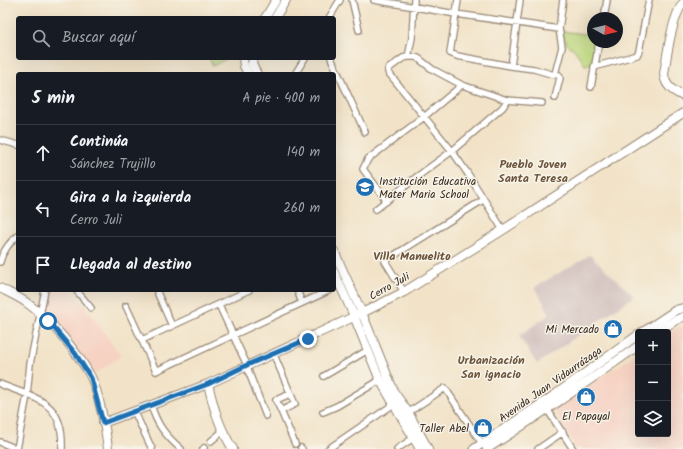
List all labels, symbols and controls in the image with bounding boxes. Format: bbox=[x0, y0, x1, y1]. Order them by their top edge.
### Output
north arrow bbox=[587, 12, 623, 48]
search box bbox=[16, 16, 336, 60]
text: Buscar aquí bbox=[62, 26, 135, 50]
icon: search bbox=[30, 27, 52, 49]
text: 5 min bbox=[32, 85, 75, 112]
text: A pie · 400 m bbox=[242, 88, 320, 109]
text: Continúa bbox=[70, 130, 128, 154]
icon: ahead bbox=[32, 142, 54, 164]
text: 140 m bbox=[287, 142, 320, 163]
text: Sánchez Trujillo bbox=[70, 154, 156, 175]
district label: Pueblo Joven Santa Teresa bbox=[498, 155, 568, 188]
place label: Institución Educativa Mater Maria School bbox=[379, 173, 476, 204]
school or university icon: Institución Educativa Mater Maria School bbox=[354, 176, 376, 198]
text: Gira a la izquierda bbox=[70, 186, 191, 210]
icon: left bbox=[32, 198, 54, 220]
text: 260 m bbox=[283, 198, 320, 219]
text: Cerro Juli bbox=[70, 210, 122, 231]
district label: Villa Manuelito bbox=[373, 247, 451, 266]
text: Llegada al destino bbox=[70, 253, 192, 277]
icon: arrive bbox=[32, 254, 54, 276]
street label: Cerro Juli bbox=[366, 268, 413, 305]
route start bbox=[39, 312, 57, 330]
shop icon: Mi Mercado bbox=[602, 318, 624, 340]
place label: Mi Mercado bbox=[545, 321, 599, 339]
map controls bbox=[635, 329, 671, 437]
button: + bbox=[635, 329, 671, 365]
route end bbox=[299, 330, 317, 348]
street label: Avenida Juan Vidaurrázaga bbox=[495, 342, 606, 427]
district label: Urbanización San ignacio bbox=[457, 351, 525, 384]
button: − bbox=[635, 365, 671, 401]
shop icon: El Papayal bbox=[575, 386, 597, 408]
button: layers bbox=[635, 401, 671, 437]
place label: El Papayal bbox=[562, 408, 610, 426]
shop icon: Taller Abel bbox=[472, 417, 494, 439]
place label: Taller Abel bbox=[419, 420, 469, 438]

